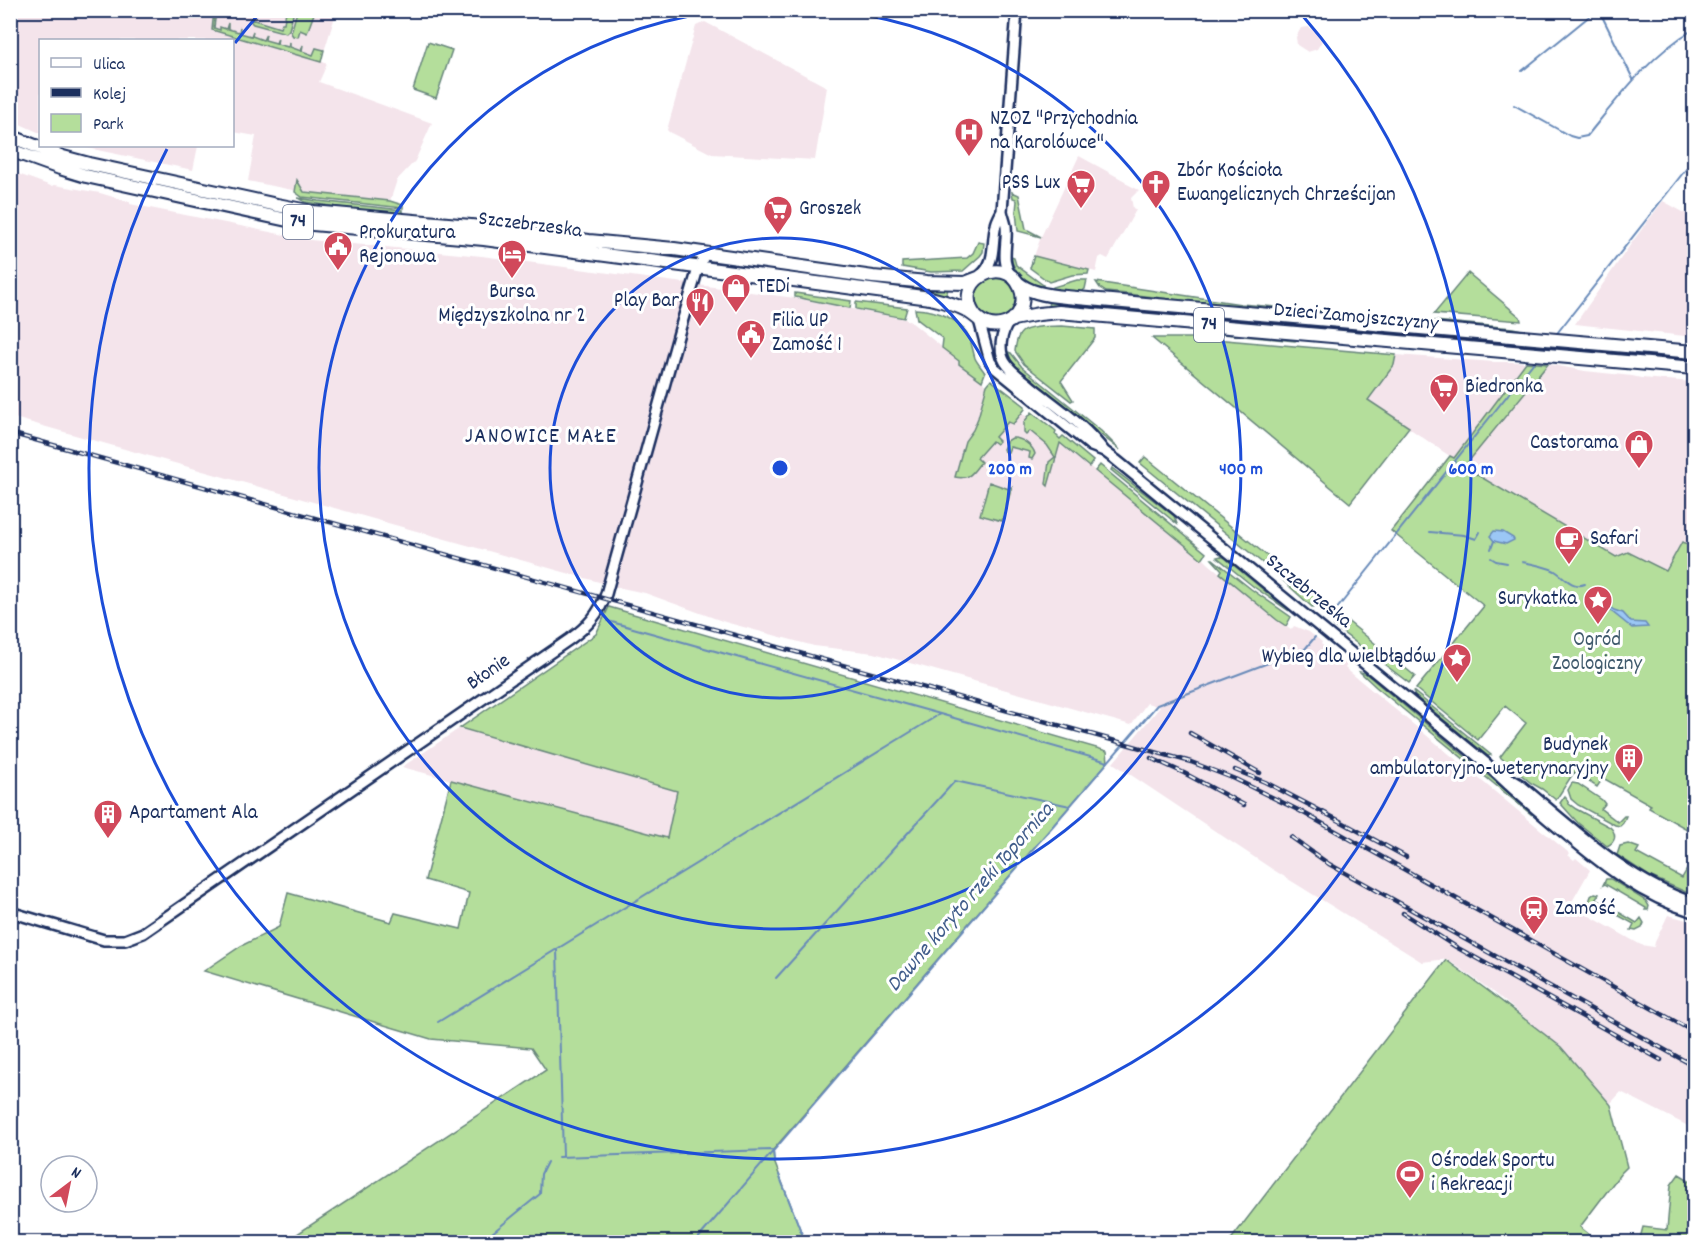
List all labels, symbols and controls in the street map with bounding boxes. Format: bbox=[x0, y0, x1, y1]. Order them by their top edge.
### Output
legend bbox=[39, 39, 234, 147]
text: Ulica bbox=[93, 53, 125, 78]
text: Kolej bbox=[93, 83, 126, 108]
place label: NZOZ "Przychodnia na Karolówce" bbox=[990, 105, 1139, 159]
text: Park bbox=[93, 113, 124, 138]
hospital icon: NZOZ "Przychodnia na Karolówce" bbox=[953, 116, 985, 158]
place label: Zbór Kościoła Ewangelicznych Chrześcijan bbox=[1177, 157, 1396, 211]
supermarket icon: PSS Lux bbox=[1065, 168, 1097, 210]
church icon: Zbór Kościoła Ewangelicznych Chrześcijan bbox=[1140, 168, 1172, 210]
place label: PSS Lux bbox=[1002, 169, 1060, 199]
supermarket icon: Groszek bbox=[762, 194, 794, 236]
place label: Groszek bbox=[799, 195, 861, 225]
road number: 74 bbox=[283, 205, 313, 239]
street label: Szczebrzeska bbox=[476, 205, 585, 247]
place label: Prokuratura Rejonowa bbox=[359, 219, 457, 273]
public building icon: Prokuratura Rejonowa bbox=[322, 230, 354, 272]
hotel icon: Bursa Międzyszkolna nr 2 bbox=[496, 238, 528, 280]
shop icon: TEDi bbox=[720, 272, 752, 314]
place label: TEDi bbox=[757, 273, 790, 303]
place label: Bursa Międzyszkolna nr 2 bbox=[438, 278, 586, 332]
restaurant icon: Play Bar bbox=[684, 286, 716, 328]
place label: Play Bar bbox=[614, 287, 679, 317]
street label: Dzieci Zamojszczyzny bbox=[1272, 296, 1440, 340]
place label: Filia UP Zamość 1 bbox=[772, 307, 842, 361]
road number: 74 bbox=[1194, 308, 1224, 342]
public building icon: Filia UP Zamość 1 bbox=[735, 318, 767, 360]
supermarket icon: Biedronka bbox=[1428, 372, 1460, 414]
place label: Biedronka bbox=[1465, 373, 1544, 403]
district label: JANOWICE MAŁE bbox=[465, 422, 617, 453]
shop icon: Castorama bbox=[1623, 428, 1655, 470]
place label: Castorama bbox=[1530, 429, 1619, 459]
centre of rings bbox=[770, 458, 790, 478]
text: 200 m bbox=[988, 458, 1032, 483]
text: 400 m bbox=[1219, 458, 1263, 483]
text: 600 m bbox=[1449, 458, 1493, 483]
cafe icon: Safari bbox=[1553, 524, 1585, 566]
place label: Safari bbox=[1590, 525, 1638, 555]
street label: Szczebrzeska bbox=[1258, 548, 1359, 637]
place icon: Surykatka bbox=[1582, 584, 1614, 626]
place label: Surykatka bbox=[1498, 585, 1578, 615]
park label: Ogród Zoologiczny bbox=[1552, 626, 1642, 680]
place icon: Wybieg dla wielbłądów bbox=[1441, 642, 1473, 684]
place label: Wybieg dla wielbłądów bbox=[1262, 643, 1436, 673]
street label: Błonie bbox=[461, 647, 517, 699]
place label: Budynek ambulatoryjno-weterynaryjny bbox=[1370, 731, 1608, 785]
building icon: Budynek ambulatoryjno-weterynaryjny bbox=[1613, 742, 1645, 784]
water label: Dawne koryto rzeki Topornica bbox=[880, 795, 1063, 999]
building icon: Apartament Ala bbox=[92, 798, 124, 840]
place label: Apartament Ala bbox=[129, 799, 259, 829]
station icon: Zamość bbox=[1518, 894, 1550, 936]
place label: Zamość bbox=[1555, 895, 1615, 925]
place label: Ośrodek Sportu i Rekreacji bbox=[1431, 1147, 1555, 1201]
north arrow bbox=[39, 1154, 99, 1214]
sports icon: Ośrodek Sportu i Rekreacji bbox=[1394, 1158, 1426, 1200]
text: N bbox=[66, 1162, 85, 1185]

